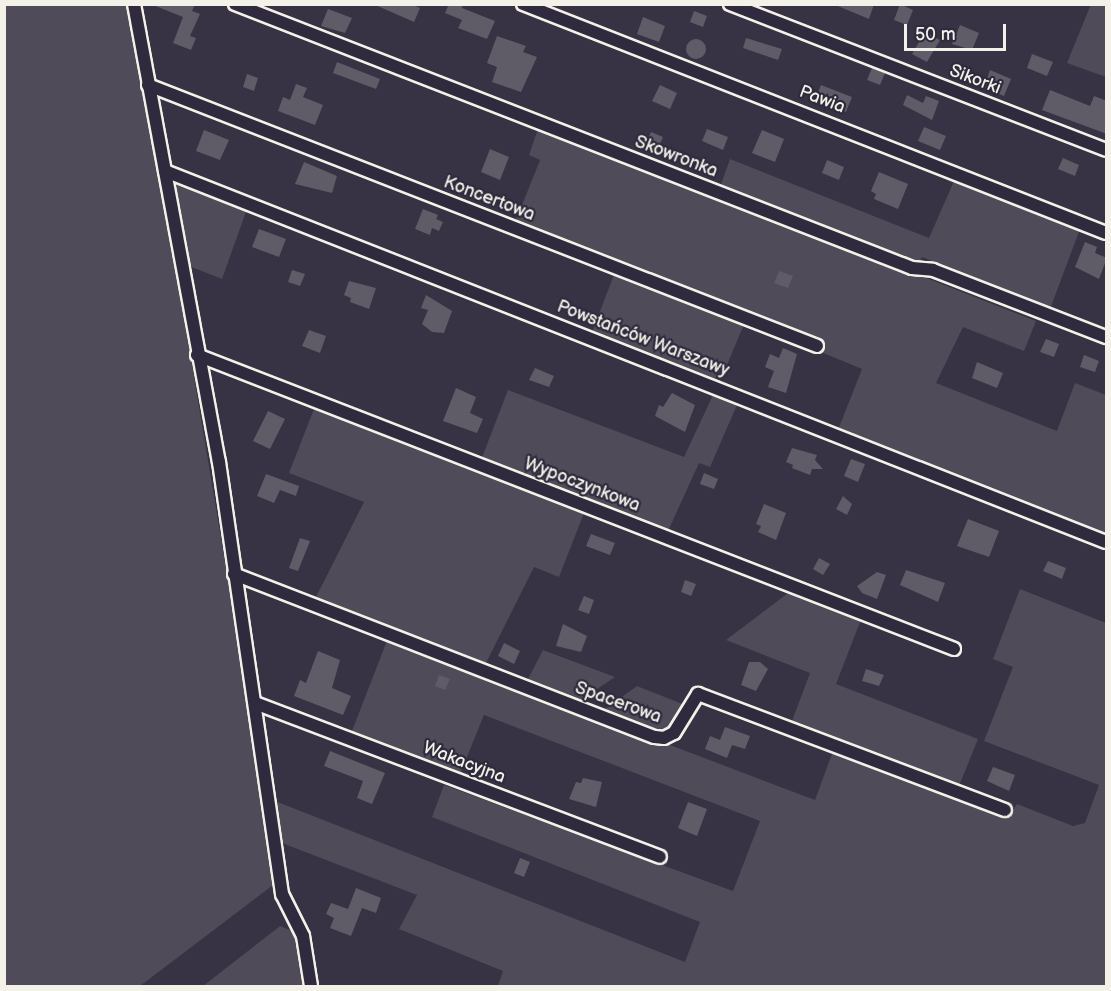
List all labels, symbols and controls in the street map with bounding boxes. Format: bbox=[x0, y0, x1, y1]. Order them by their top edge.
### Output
scale bar bbox=[907, 12, 1009, 50]
text: 50 m bbox=[915, 24, 956, 45]
street label: Sikorki bbox=[946, 60, 1004, 100]
street label: Pawia bbox=[796, 81, 848, 119]
street label: Skowronka bbox=[632, 131, 720, 183]
street label: Koncertowa bbox=[440, 172, 538, 226]
street label: Powstańców Warszawy bbox=[553, 296, 733, 382]
street label: Wypoczynkowa bbox=[521, 453, 643, 517]
street label: Spacerowa bbox=[572, 677, 664, 729]
street label: Wakacyjna bbox=[420, 737, 508, 789]

